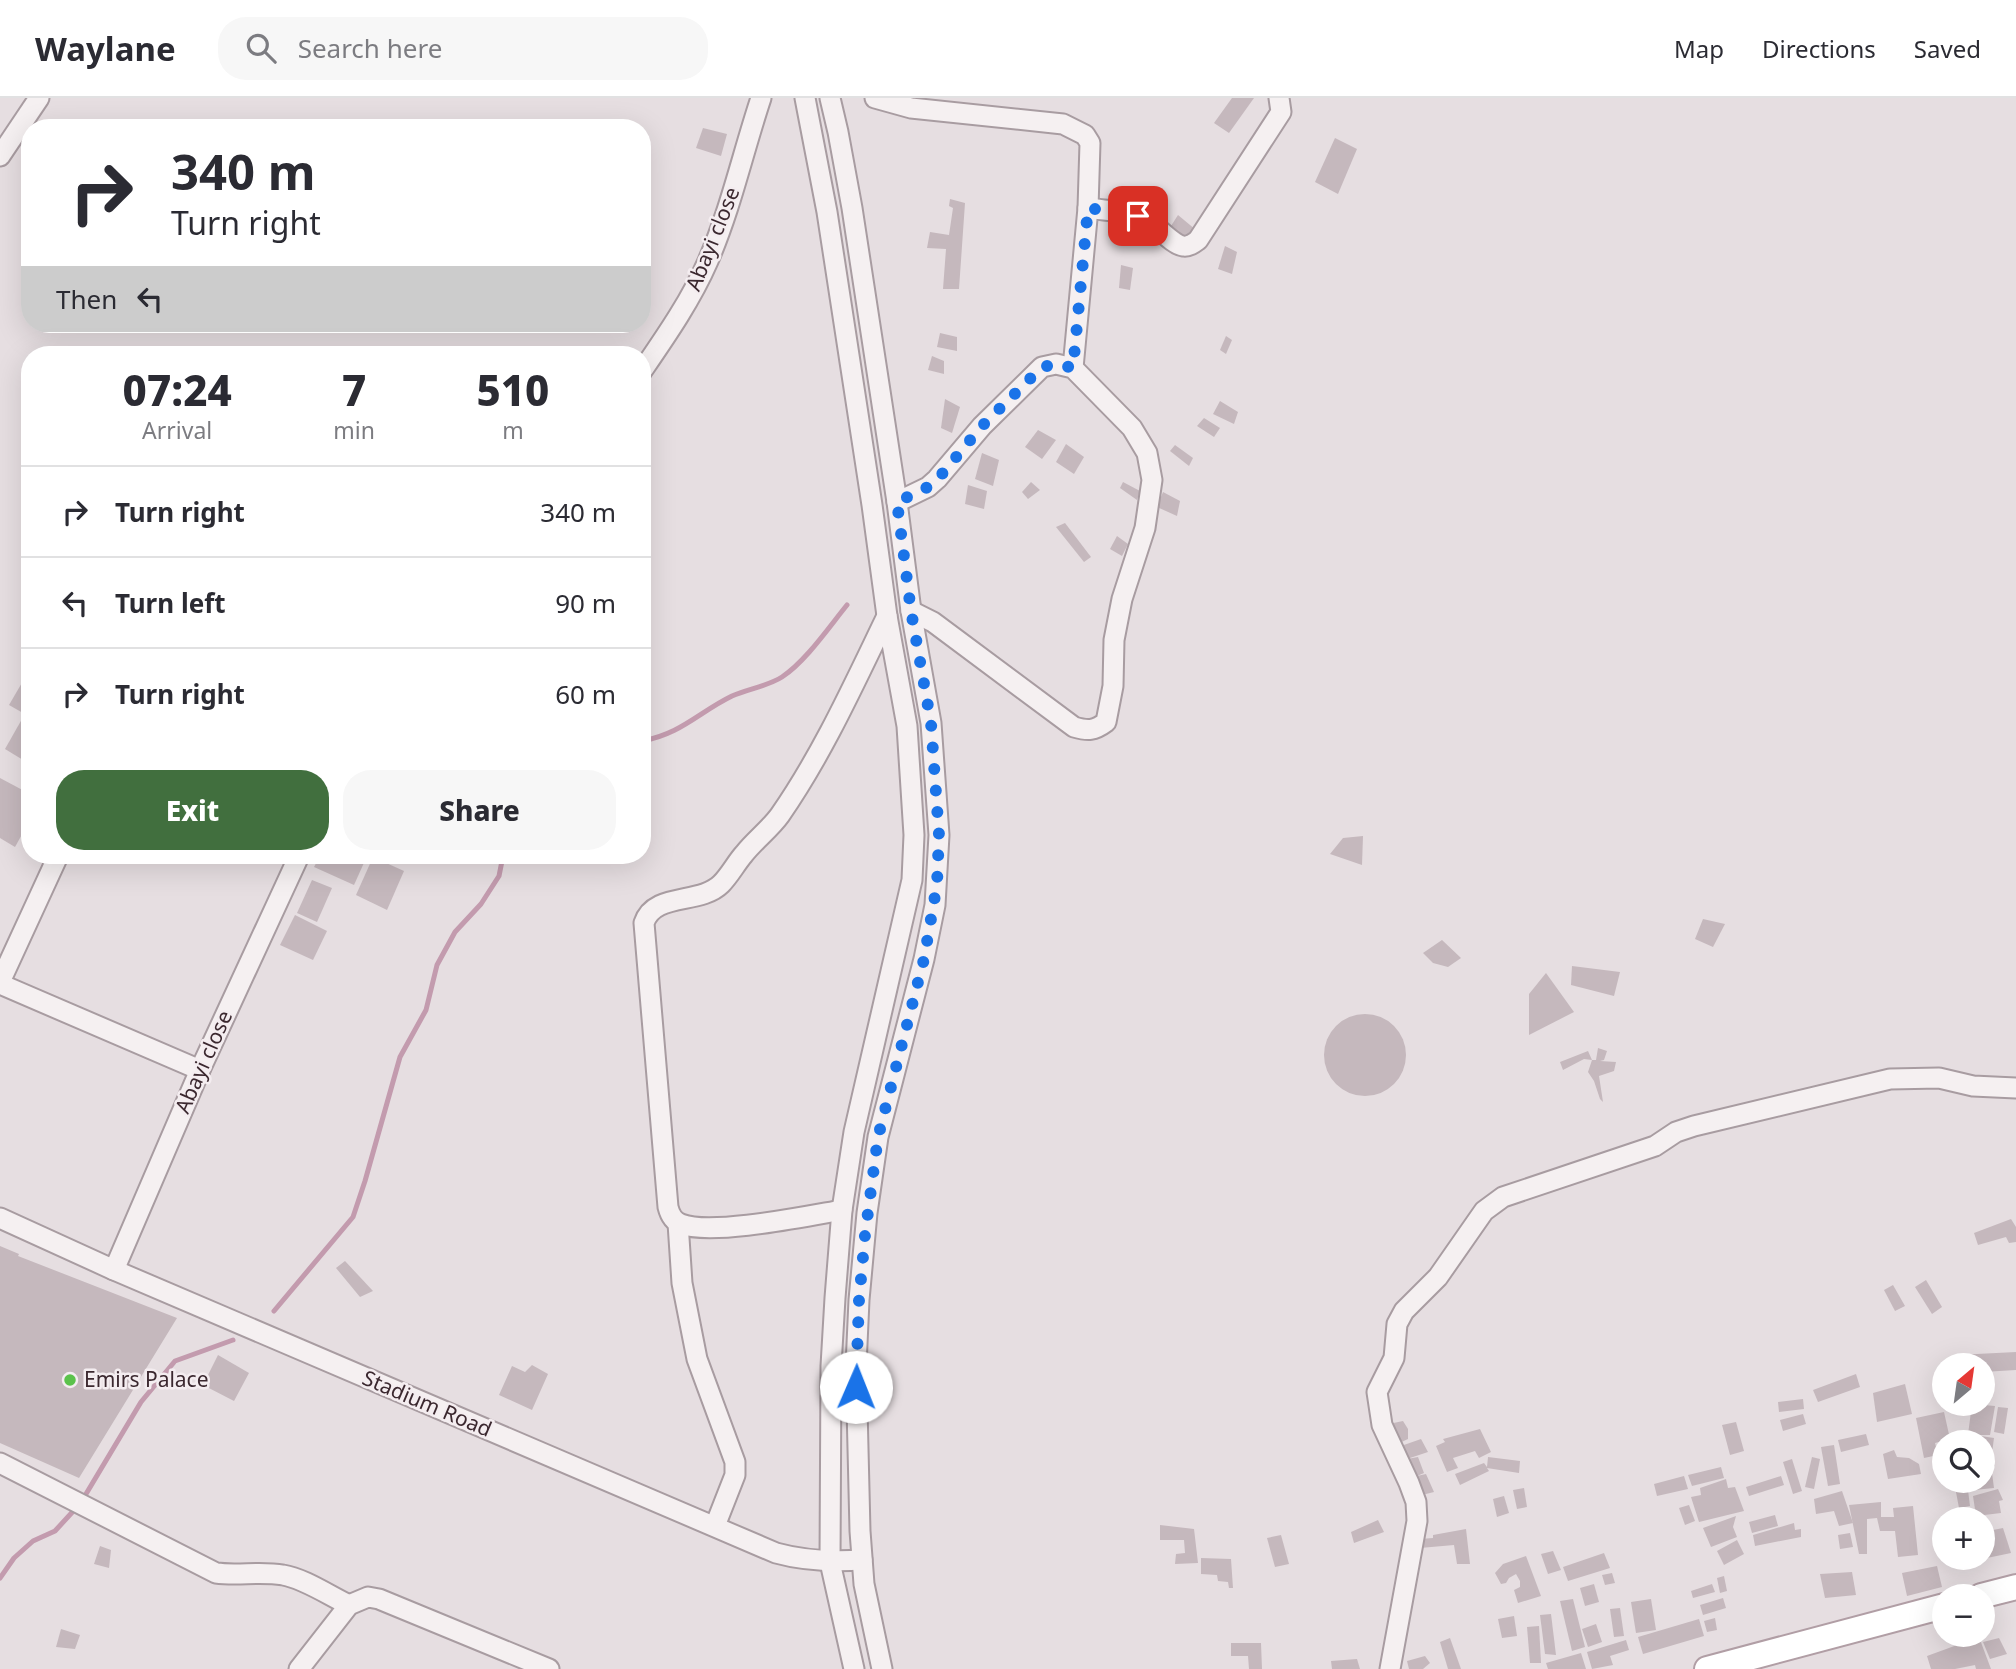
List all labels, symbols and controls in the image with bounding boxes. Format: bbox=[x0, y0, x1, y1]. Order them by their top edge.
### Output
search box bbox=[218, 17, 708, 80]
text: Waylane bbox=[35, 26, 176, 71]
icon: search bbox=[242, 29, 280, 67]
text: Search here bbox=[298, 30, 442, 66]
text: Map bbox=[1674, 32, 1724, 65]
text: Directions bbox=[1762, 32, 1876, 65]
text: Saved bbox=[1914, 32, 1981, 65]
text: 340 m bbox=[171, 138, 316, 204]
icon: right bbox=[56, 147, 147, 238]
street label: Abayi close bbox=[679, 182, 746, 295]
pin bbox=[1108, 186, 1168, 246]
icon: arrive bbox=[1119, 197, 1157, 235]
text: Turn right bbox=[171, 201, 321, 244]
icon: left bbox=[131, 280, 169, 318]
text: Then bbox=[56, 281, 117, 317]
text: 07:24 bbox=[123, 361, 232, 418]
text: 7 bbox=[342, 361, 366, 418]
text: 510 bbox=[477, 361, 549, 418]
text: Arrival bbox=[142, 414, 212, 446]
text: min bbox=[333, 414, 375, 446]
text: m bbox=[502, 414, 524, 446]
icon: right bbox=[56, 493, 94, 531]
text: Turn right bbox=[115, 494, 245, 530]
text: 340 m bbox=[540, 494, 616, 530]
icon: left bbox=[56, 584, 94, 622]
text: Turn left bbox=[115, 585, 226, 621]
text: 90 m bbox=[555, 585, 616, 621]
icon: right bbox=[56, 675, 94, 713]
text: Turn right bbox=[115, 676, 245, 712]
text: 60 m bbox=[555, 676, 616, 712]
button: Exit bbox=[56, 770, 329, 850]
button: Share bbox=[343, 770, 616, 850]
street label: Abayi close bbox=[168, 1006, 238, 1117]
position arrow bbox=[819, 1350, 893, 1424]
north arrow bbox=[1932, 1353, 1995, 1416]
map controls bbox=[1932, 1353, 1995, 1647]
street label: Stadium Road bbox=[359, 1363, 496, 1443]
place label: Emirs Palace bbox=[84, 1365, 209, 1393]
marker: Emirs Palace bbox=[62, 1372, 78, 1388]
button: search bbox=[1932, 1430, 1995, 1493]
button: + bbox=[1932, 1507, 1995, 1570]
button: − bbox=[1932, 1584, 1995, 1647]

